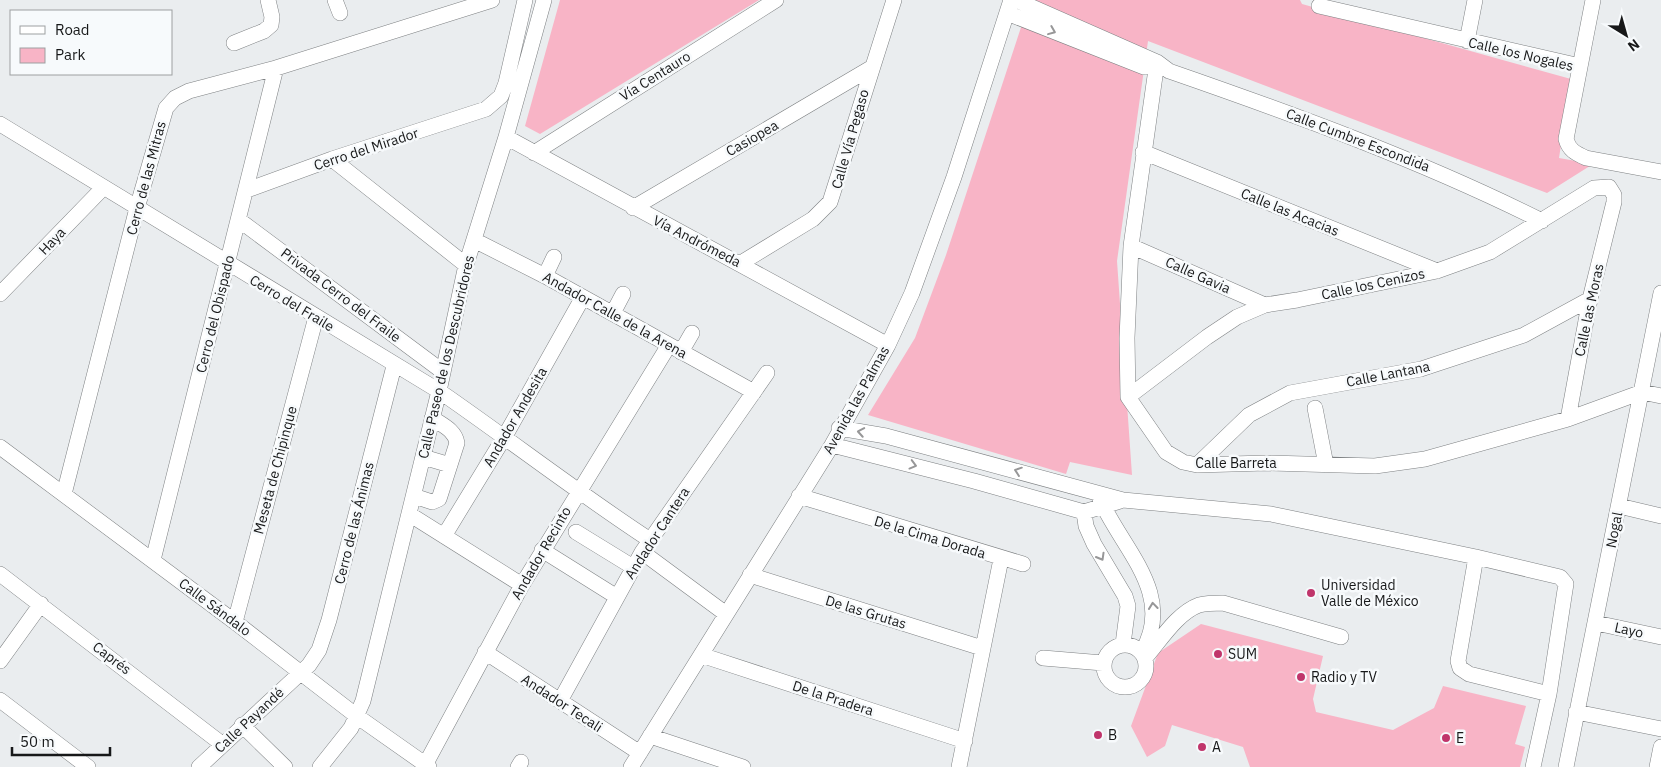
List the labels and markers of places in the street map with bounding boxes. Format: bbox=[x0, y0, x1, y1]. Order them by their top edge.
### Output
place label: Universidad Valle de México bbox=[1321, 576, 1419, 610]
marker: Universidad Valle de México bbox=[1305, 587, 1317, 599]
place label: SUM bbox=[1228, 645, 1257, 663]
marker: SUM bbox=[1212, 648, 1224, 660]
place label: Radio y TV bbox=[1311, 668, 1377, 686]
marker: Radio y TV bbox=[1295, 671, 1307, 683]
place label: B bbox=[1108, 726, 1117, 744]
marker: B bbox=[1092, 729, 1104, 741]
place label: E bbox=[1456, 729, 1464, 747]
marker: E bbox=[1440, 732, 1452, 744]
place label: A bbox=[1212, 738, 1221, 756]
marker: A bbox=[1196, 741, 1208, 753]

